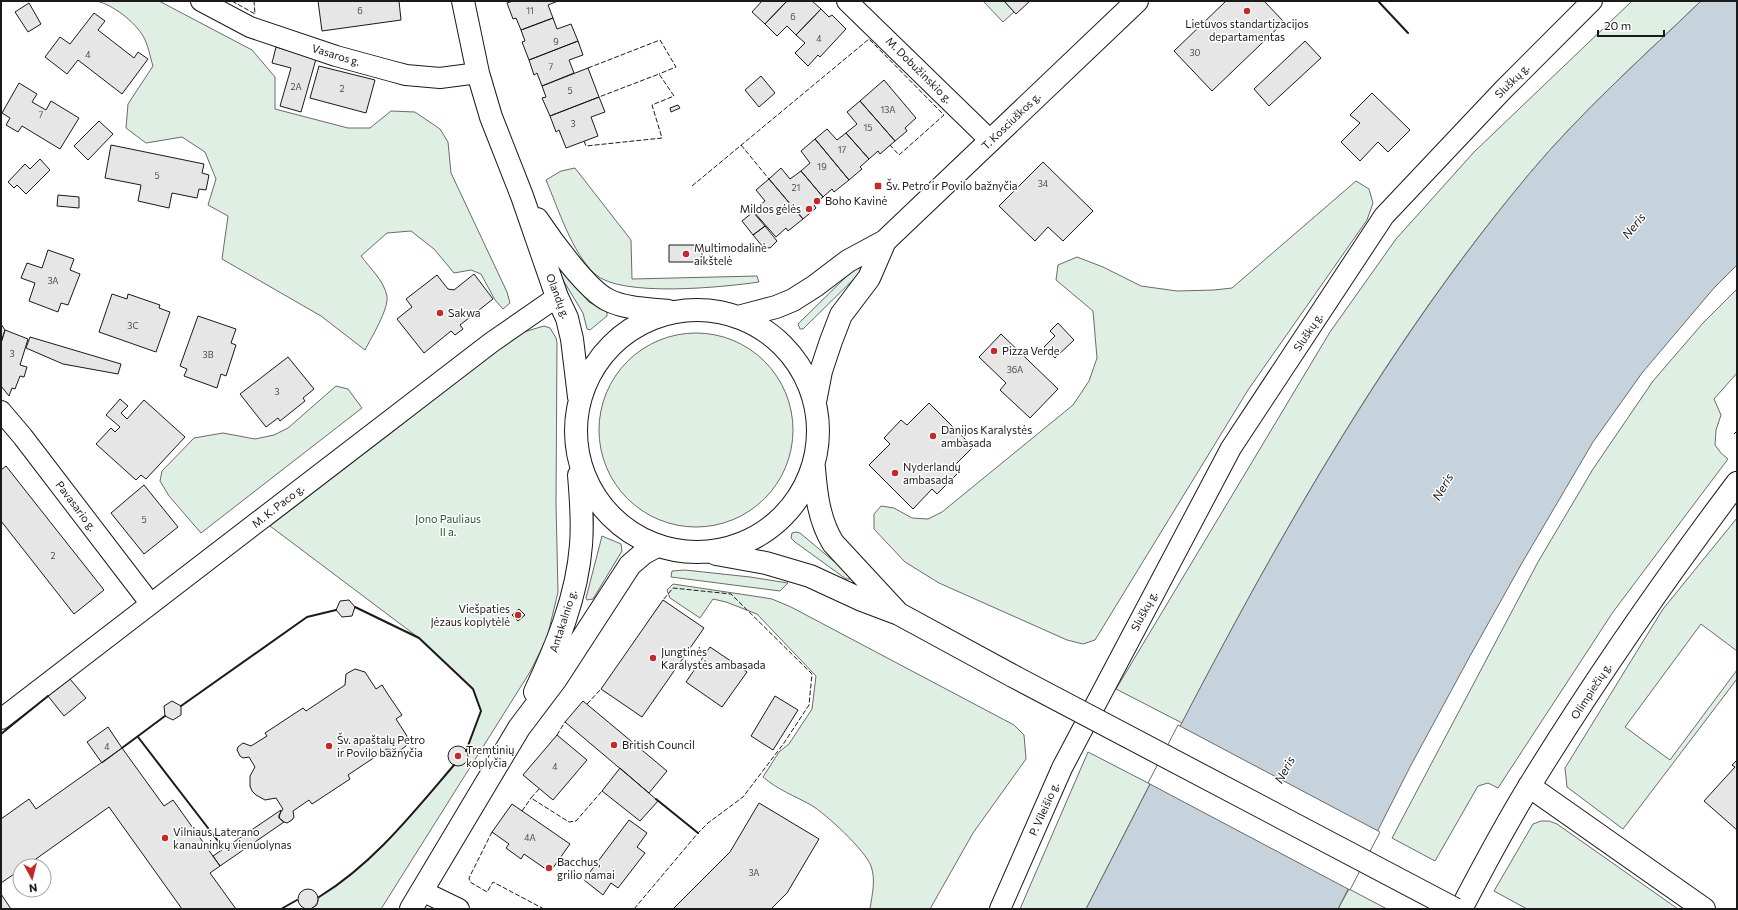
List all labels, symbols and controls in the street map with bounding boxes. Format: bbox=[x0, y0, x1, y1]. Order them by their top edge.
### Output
house number: 6 bbox=[357, 5, 363, 16]
house number: 11 bbox=[526, 5, 534, 16]
marker: Lietuvos standartizacijos departamentas bbox=[1242, 6, 1252, 16]
house number: 6 bbox=[790, 11, 796, 22]
scale bar bbox=[1598, 12, 1664, 38]
place label: Lietuvos standartizacijos departamentas bbox=[1185, 17, 1309, 43]
text: 20 m bbox=[1604, 18, 1631, 32]
house number: 4 bbox=[816, 33, 822, 44]
street label: M. Dobužinskio g. bbox=[884, 34, 955, 106]
house number: 9 bbox=[553, 36, 559, 47]
street label: Vasaros g. bbox=[310, 41, 362, 68]
house number: 30 bbox=[1189, 47, 1201, 58]
house number: 4 bbox=[85, 49, 91, 60]
house number: 7 bbox=[549, 61, 554, 72]
street label: Sluškų g. bbox=[1492, 61, 1532, 101]
house number: 2A bbox=[290, 81, 302, 92]
house number: 2 bbox=[340, 83, 345, 94]
house number: 5 bbox=[567, 85, 573, 96]
street label: T. Kosciuškos g. bbox=[979, 89, 1043, 152]
house number: 13A bbox=[881, 104, 896, 115]
house number: 7 bbox=[39, 109, 44, 120]
house number: 3 bbox=[570, 118, 576, 129]
house number: 15 bbox=[863, 122, 873, 133]
house number: 17 bbox=[838, 144, 847, 155]
house number: 19 bbox=[817, 161, 827, 172]
house number: 5 bbox=[154, 170, 160, 181]
place label: Šv. Petro ir Povilo bažnyčia bbox=[886, 178, 1018, 192]
house number: 34 bbox=[1038, 178, 1049, 189]
marker: Šv. Petro ir Povilo bažnyčia bbox=[873, 181, 883, 191]
house number: 21 bbox=[792, 182, 800, 193]
place label: Boho Kavinė bbox=[825, 194, 887, 207]
marker: Boho Kavinė bbox=[812, 196, 822, 206]
place label: Mildos gėlės bbox=[740, 202, 801, 215]
marker: Mildos gėlės bbox=[804, 204, 814, 214]
water label: Neris bbox=[1619, 209, 1648, 241]
place label: Multimodalinė aikštelė bbox=[694, 241, 767, 267]
marker: Multimodalinė aikštelė bbox=[681, 249, 691, 259]
street label: Olandų g. bbox=[544, 272, 573, 320]
house number: 3A bbox=[47, 275, 59, 286]
place label: Sakwa bbox=[448, 306, 481, 319]
marker: Sakwa bbox=[435, 308, 445, 318]
street label: Sluškų g. bbox=[1290, 310, 1325, 353]
house number: 3C bbox=[127, 320, 139, 331]
place label: Pizza Verde bbox=[1002, 344, 1060, 357]
marker: Pizza Verde bbox=[989, 346, 999, 356]
house number: 3 bbox=[9, 348, 15, 359]
house number: 3B bbox=[203, 349, 214, 360]
house number: 36A bbox=[1007, 364, 1023, 375]
house number: 3 bbox=[274, 386, 280, 397]
place label: Danijos Karalystės ambasada bbox=[941, 423, 1032, 449]
marker: Danijos Karalystės ambasada bbox=[928, 431, 938, 441]
place label: Nyderlandų ambasada bbox=[903, 460, 961, 486]
marker: Nyderlandų ambasada bbox=[890, 468, 900, 478]
water label: Neris bbox=[1429, 470, 1456, 502]
street label: Pavasario g. bbox=[53, 478, 100, 534]
street label: M. K. Paco g. bbox=[249, 481, 307, 530]
park label: Jono Pauliaus II a. bbox=[415, 512, 481, 538]
house number: 5 bbox=[141, 514, 147, 525]
house number: 2 bbox=[51, 550, 56, 561]
street label: Antakalnio g. bbox=[546, 588, 579, 654]
street label: Sluškų g. bbox=[1128, 588, 1160, 633]
place label: Viešpaties Jėzaus koplytėlė bbox=[430, 602, 510, 629]
marker: Viešpaties Jėzaus koplytėlė bbox=[513, 610, 523, 620]
place label: Jungtinės Karalystės ambasada bbox=[661, 645, 765, 671]
marker: Jungtinės Karalystės ambasada bbox=[648, 653, 658, 663]
street label: Olimpiečių g. bbox=[1568, 660, 1614, 721]
place label: Šv. apaštalų Petro ir Povilo bažnyčia bbox=[337, 732, 425, 759]
place label: British Council bbox=[622, 738, 695, 751]
marker: British Council bbox=[609, 740, 619, 750]
house number: 4 bbox=[104, 741, 110, 752]
marker: Šv. apaštalų Petro ir Povilo bažnyčia bbox=[324, 741, 334, 751]
place label: Tremtinių koplyčia bbox=[466, 743, 514, 769]
marker: Tremtinių koplyčia bbox=[453, 751, 463, 761]
water label: Neris bbox=[1271, 753, 1297, 785]
house number: 4 bbox=[552, 761, 558, 772]
street label: P. Vileišio g. bbox=[1026, 780, 1061, 838]
place label: Vilniaus Laterano kanauninkų vienuolynas bbox=[173, 825, 291, 851]
house number: 4A bbox=[524, 832, 536, 843]
marker: Vilniaus Laterano kanauninkų vienuolynas bbox=[160, 833, 170, 843]
place label: Bacchus, grilio namai bbox=[557, 855, 615, 881]
north arrow bbox=[12, 858, 52, 898]
marker: Bacchus, grilio namai bbox=[544, 863, 554, 873]
house number: 3A bbox=[748, 867, 760, 878]
text: N bbox=[28, 881, 38, 895]

